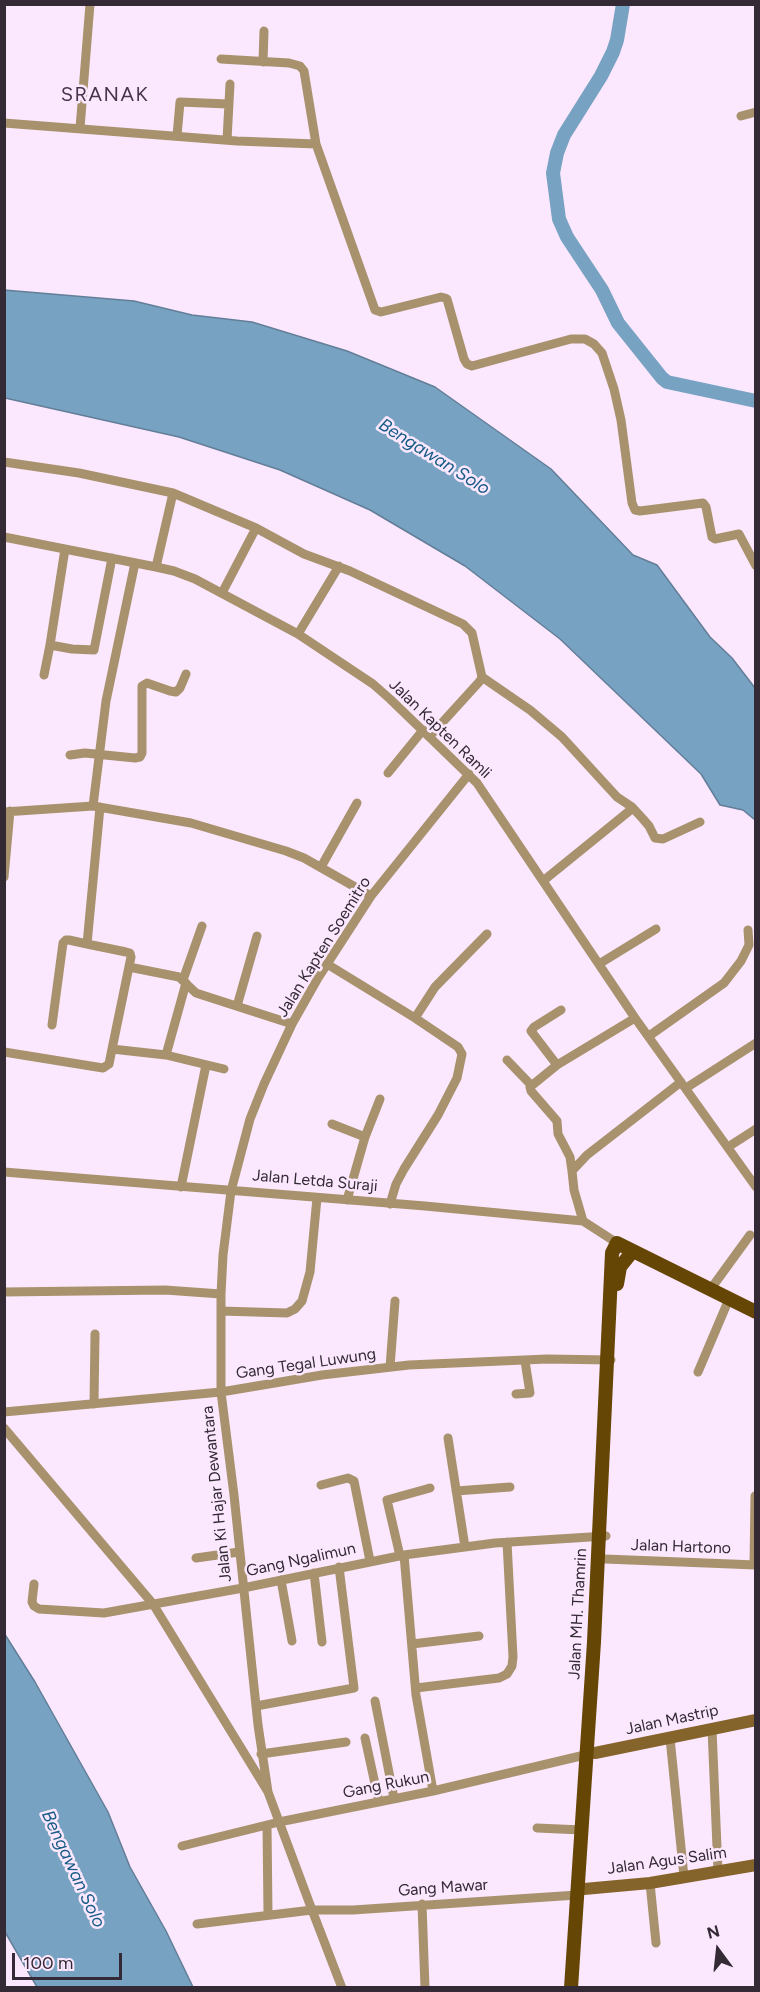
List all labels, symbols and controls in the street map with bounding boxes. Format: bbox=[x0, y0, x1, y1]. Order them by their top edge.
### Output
district label: SRANAK bbox=[61, 83, 149, 107]
water label: Bengawan Solo bbox=[374, 414, 494, 500]
street label: Jalan Kapten Ramli bbox=[385, 675, 495, 783]
street label: Jalan Kapten Soemitro bbox=[273, 873, 375, 1021]
street label: Jalan Letda Suraji bbox=[251, 1166, 379, 1196]
street label: Gang Tegal Luwung bbox=[235, 1345, 377, 1383]
street label: Jalan Ki Hajar Dewantara bbox=[198, 1405, 236, 1583]
street label: Jalan Hartono bbox=[631, 1536, 731, 1558]
street label: Gang Ngalimun bbox=[245, 1539, 357, 1581]
street label: Jalan MH. Thamrin bbox=[565, 1548, 591, 1680]
street label: Jalan Mastrip bbox=[624, 1701, 720, 1739]
street label: Gang Rukun bbox=[341, 1767, 431, 1803]
water label: Bengawan Solo bbox=[36, 1807, 110, 1931]
street label: Jalan Agus Salim bbox=[606, 1843, 728, 1879]
street label: Gang Mawar bbox=[397, 1875, 489, 1901]
north arrow bbox=[688, 1920, 748, 1980]
text: N bbox=[705, 1921, 722, 1943]
scale bar bbox=[15, 1941, 124, 1979]
text: 100 m bbox=[23, 1952, 73, 1974]

